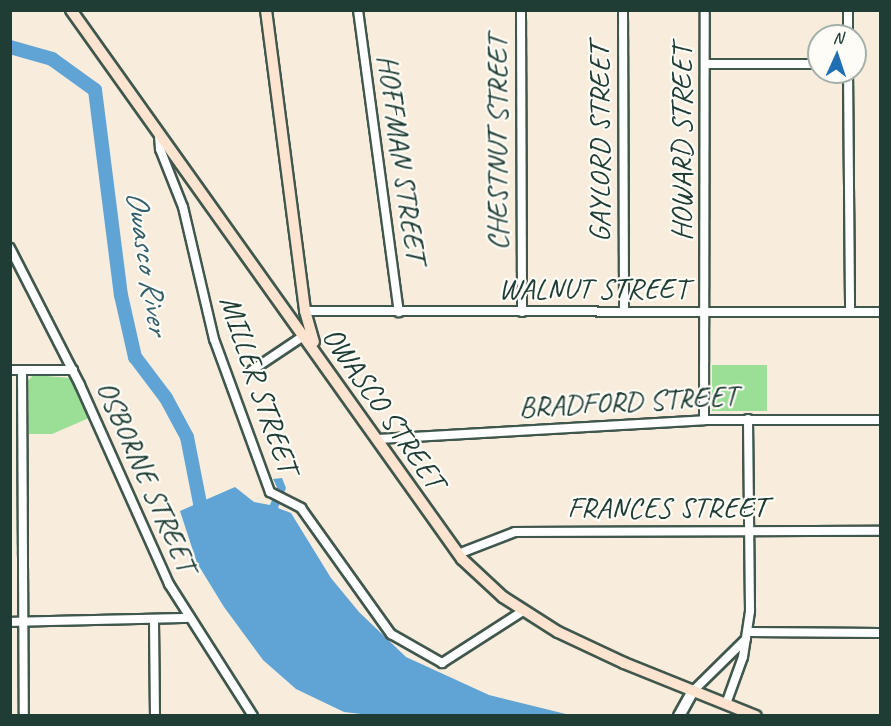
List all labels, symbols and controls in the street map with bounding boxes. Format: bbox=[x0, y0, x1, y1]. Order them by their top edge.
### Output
north arrow bbox=[807, 24, 867, 84]
text: N bbox=[832, 28, 843, 48]
street label: CHESTNUT STREET bbox=[479, 35, 515, 251]
street label: GAYLORD STREET bbox=[581, 44, 617, 242]
street label: HOWARD STREET bbox=[663, 45, 699, 241]
street label: HOFFMAN STREET bbox=[370, 52, 434, 264]
water label: Owasco River bbox=[117, 188, 177, 336]
street label: WALNUT STREET bbox=[499, 270, 687, 306]
street label: MILLER STREET bbox=[212, 291, 306, 477]
street label: OWASCO STREET bbox=[315, 320, 453, 496]
street label: OSBORNE STREET bbox=[89, 375, 205, 577]
street label: BRADFORD STREET bbox=[518, 377, 738, 425]
street label: FRANCES STREET bbox=[567, 489, 767, 525]

